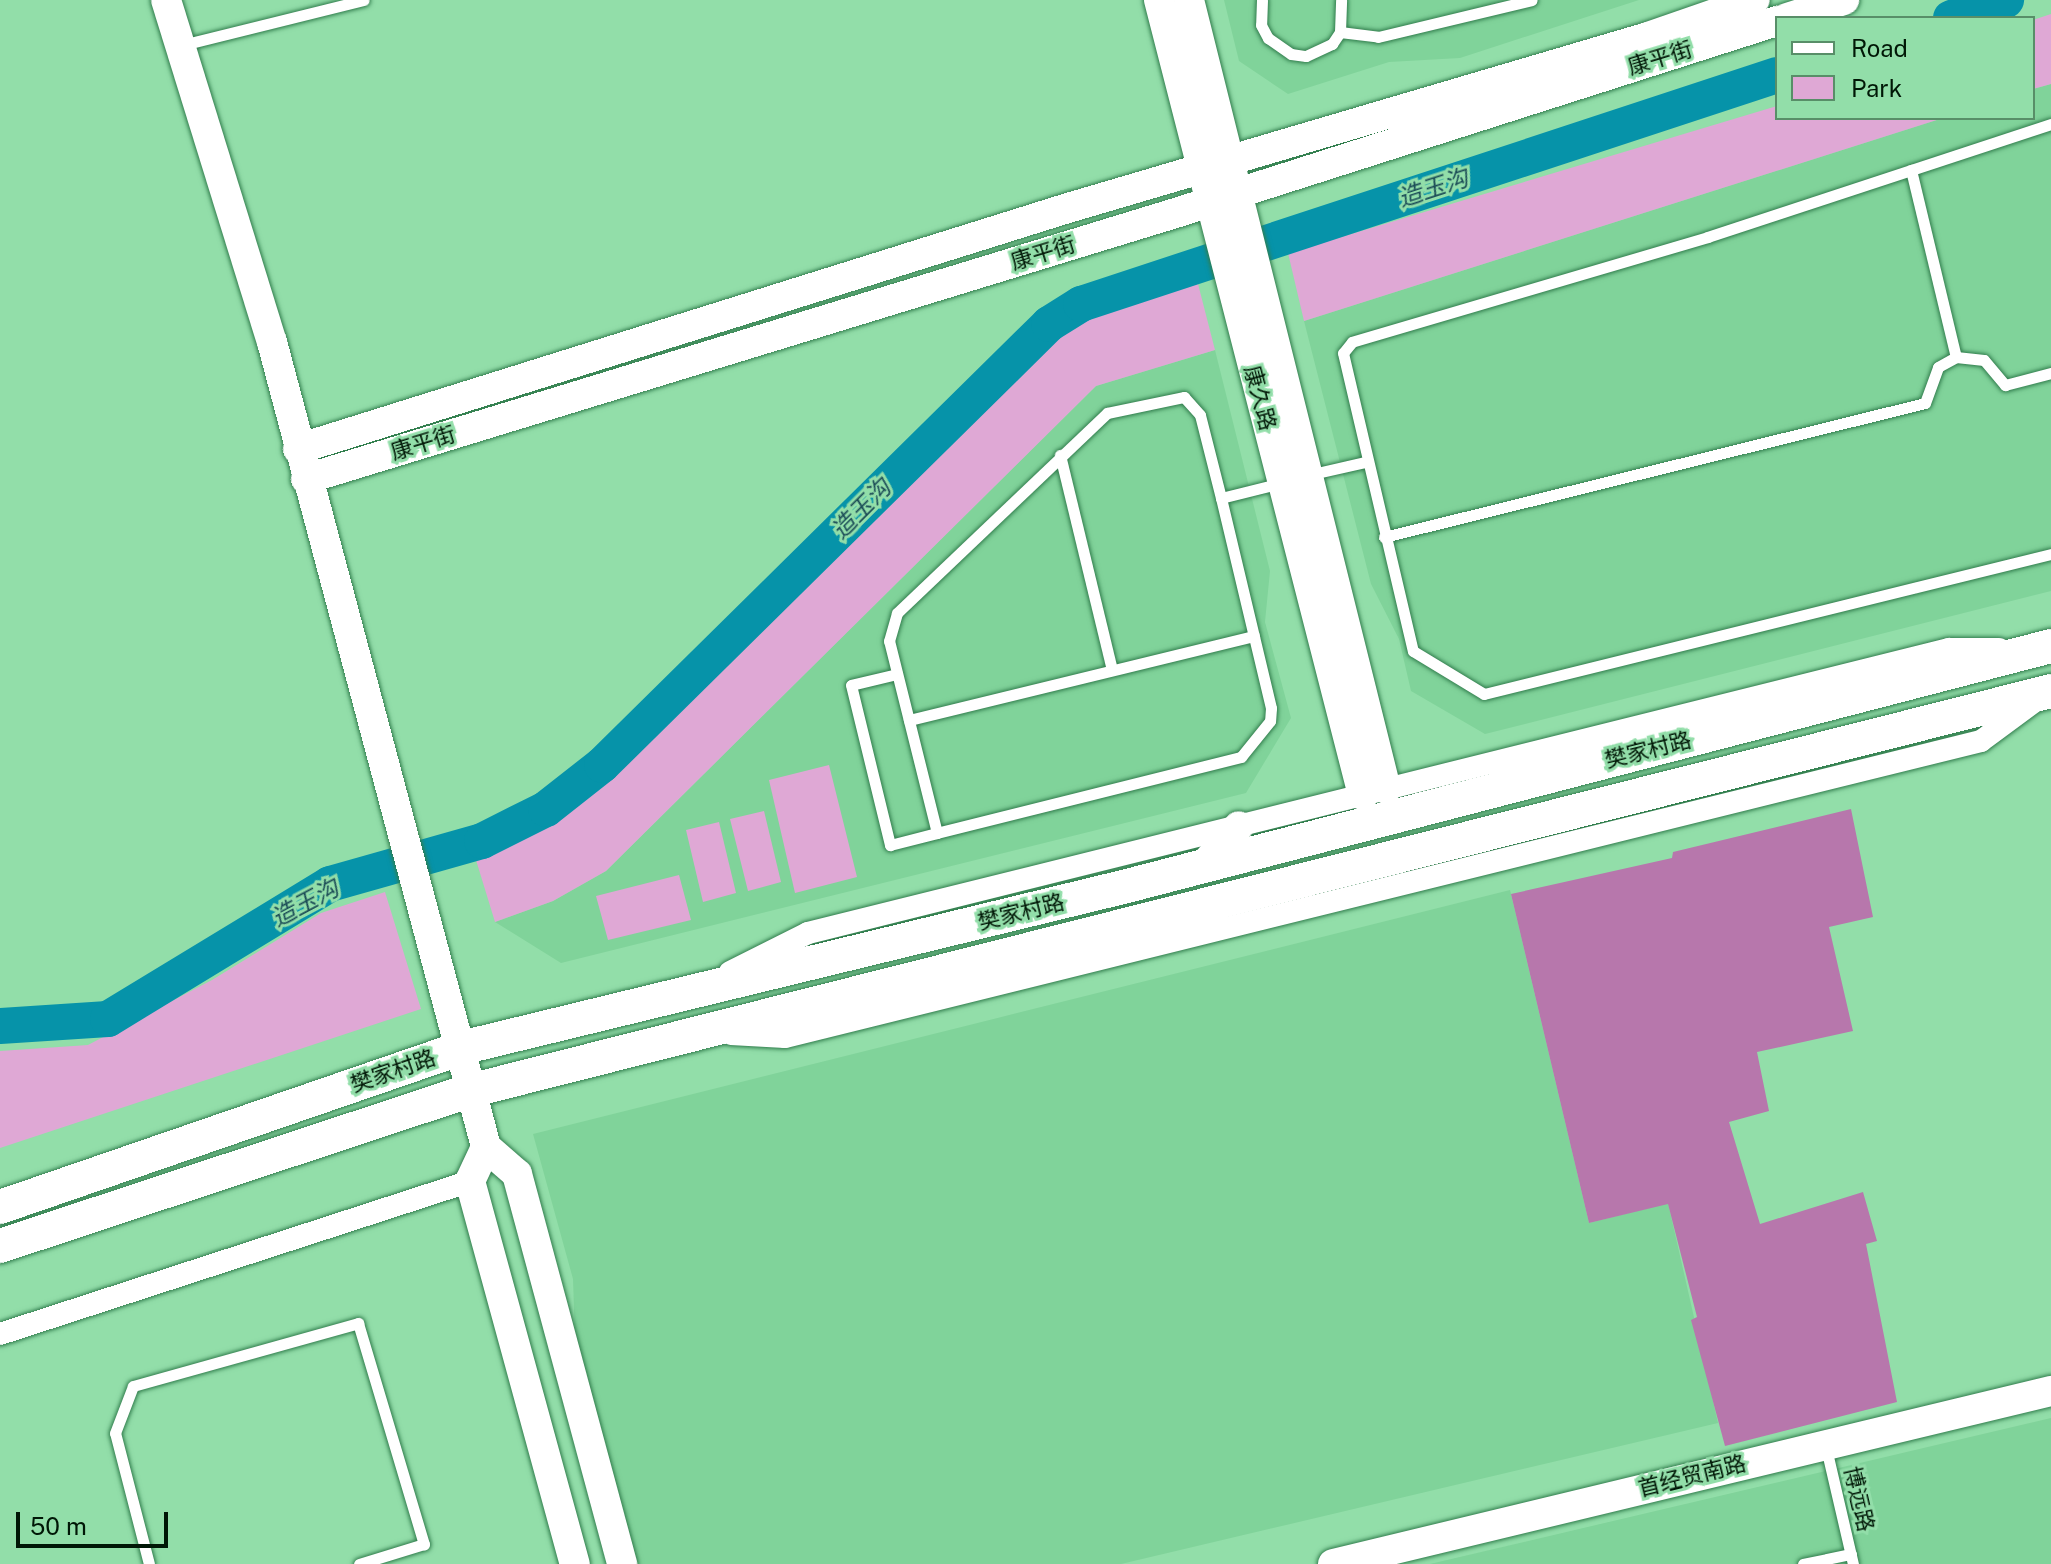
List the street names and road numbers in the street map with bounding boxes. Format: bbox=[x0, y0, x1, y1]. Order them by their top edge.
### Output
street label: 康平街 bbox=[1625, 36, 1695, 80]
street label: 康平街 bbox=[1008, 231, 1078, 275]
street label: 康久路 bbox=[1239, 363, 1281, 433]
street label: 康平街 bbox=[388, 421, 458, 465]
street label: 樊家村路 bbox=[1602, 727, 1694, 773]
street label: 樊家村路 bbox=[975, 889, 1067, 935]
street label: 樊家村路 bbox=[347, 1044, 439, 1098]
street label: 首经贸南路 bbox=[1635, 1450, 1749, 1502]
street label: 博远路 bbox=[1839, 1464, 1879, 1534]

